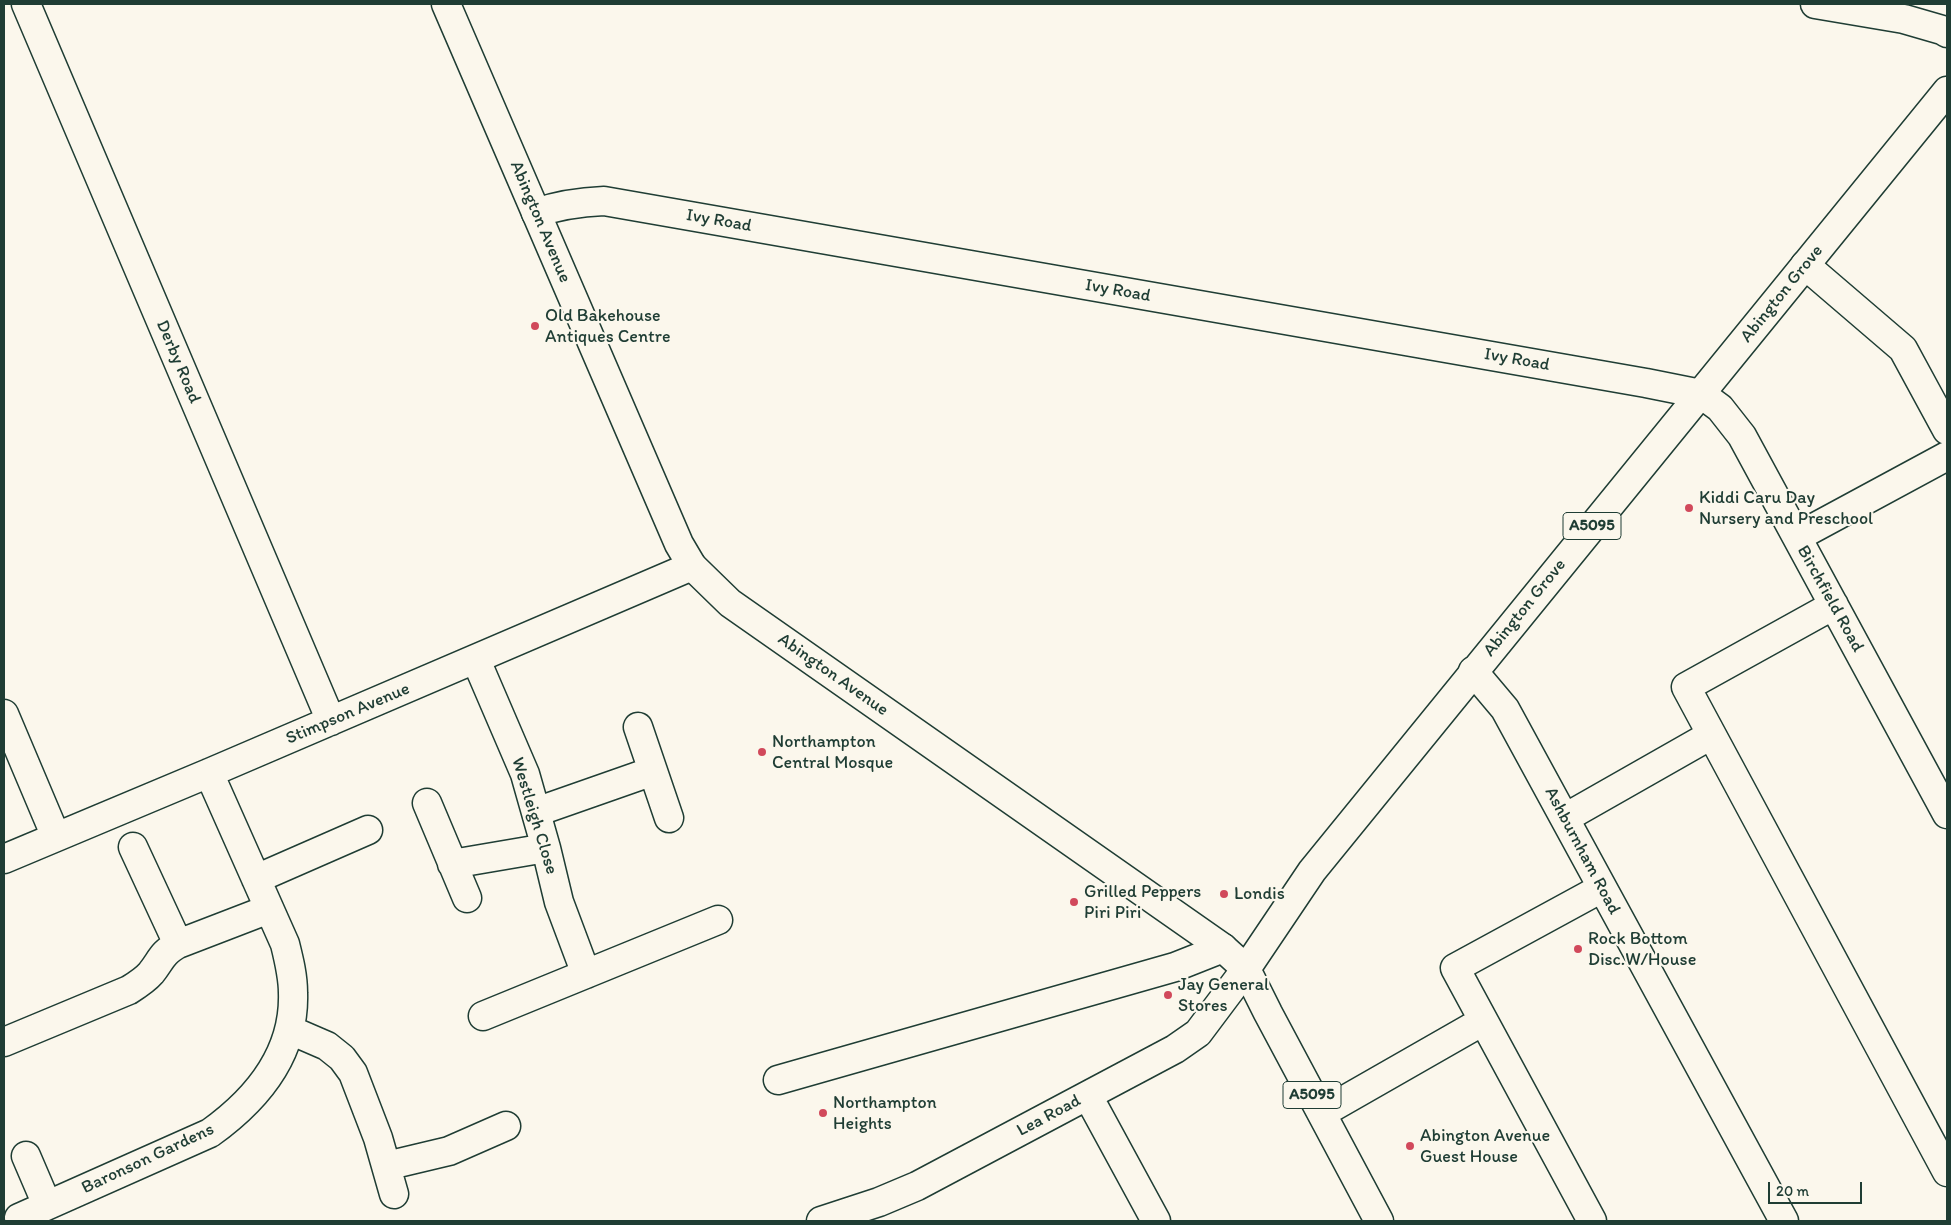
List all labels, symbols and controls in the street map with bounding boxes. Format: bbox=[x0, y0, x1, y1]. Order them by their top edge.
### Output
street label: Abington Avenue bbox=[505, 158, 575, 286]
street label: Ivy Road bbox=[684, 205, 754, 237]
street label: Abington Grove bbox=[1736, 241, 1828, 347]
street label: Ivy Road bbox=[1083, 275, 1153, 307]
place label: Old Bakehouse Antiques Centre bbox=[545, 305, 671, 348]
street label: Derby Road bbox=[151, 317, 205, 407]
marker: Old Bakehouse Antiques Centre bbox=[529, 320, 541, 332]
street label: Ivy Road bbox=[1482, 344, 1552, 376]
place label: Kiddi Caru Day Nursery and Preschool bbox=[1699, 487, 1873, 530]
marker: Kiddi Caru Day Nursery and Preschool bbox=[1683, 502, 1695, 514]
road number: A5095 bbox=[1563, 512, 1621, 540]
street label: Birchfield Road bbox=[1792, 542, 1868, 656]
street label: Abington Grove bbox=[1479, 555, 1571, 661]
street label: Abington Avenue bbox=[773, 629, 893, 721]
street label: Stimpson Avenue bbox=[283, 678, 413, 750]
place label: Northampton Central Mosque bbox=[772, 731, 893, 774]
marker: Northampton Central Mosque bbox=[756, 746, 768, 758]
street label: Westleigh Close bbox=[506, 755, 562, 877]
street label: Ashburnham Road bbox=[1539, 784, 1625, 918]
place label: Grilled Peppers Piri Piri bbox=[1084, 881, 1201, 924]
place label: Londis bbox=[1234, 883, 1285, 905]
marker: Londis bbox=[1218, 888, 1230, 900]
marker: Grilled Peppers Piri Piri bbox=[1068, 896, 1080, 908]
place label: Rock Bottom Disc.W/House bbox=[1588, 928, 1696, 971]
marker: Rock Bottom Disc.W/House bbox=[1572, 943, 1584, 955]
place label: Jay General Stores bbox=[1178, 974, 1269, 1016]
marker: Jay General Stores bbox=[1162, 989, 1174, 1001]
road number: A5095 bbox=[1283, 1082, 1341, 1108]
street label: Lea Road bbox=[1013, 1090, 1085, 1142]
place label: Northampton Heights bbox=[833, 1092, 937, 1134]
marker: Northampton Heights bbox=[817, 1107, 829, 1119]
street label: Baronson Gardens bbox=[78, 1119, 218, 1199]
place label: Abington Avenue Guest House bbox=[1420, 1125, 1550, 1168]
marker: Abington Avenue Guest House bbox=[1404, 1140, 1416, 1152]
scale bar bbox=[1771, 1172, 1865, 1204]
text: 20 m bbox=[1776, 1182, 1809, 1200]

